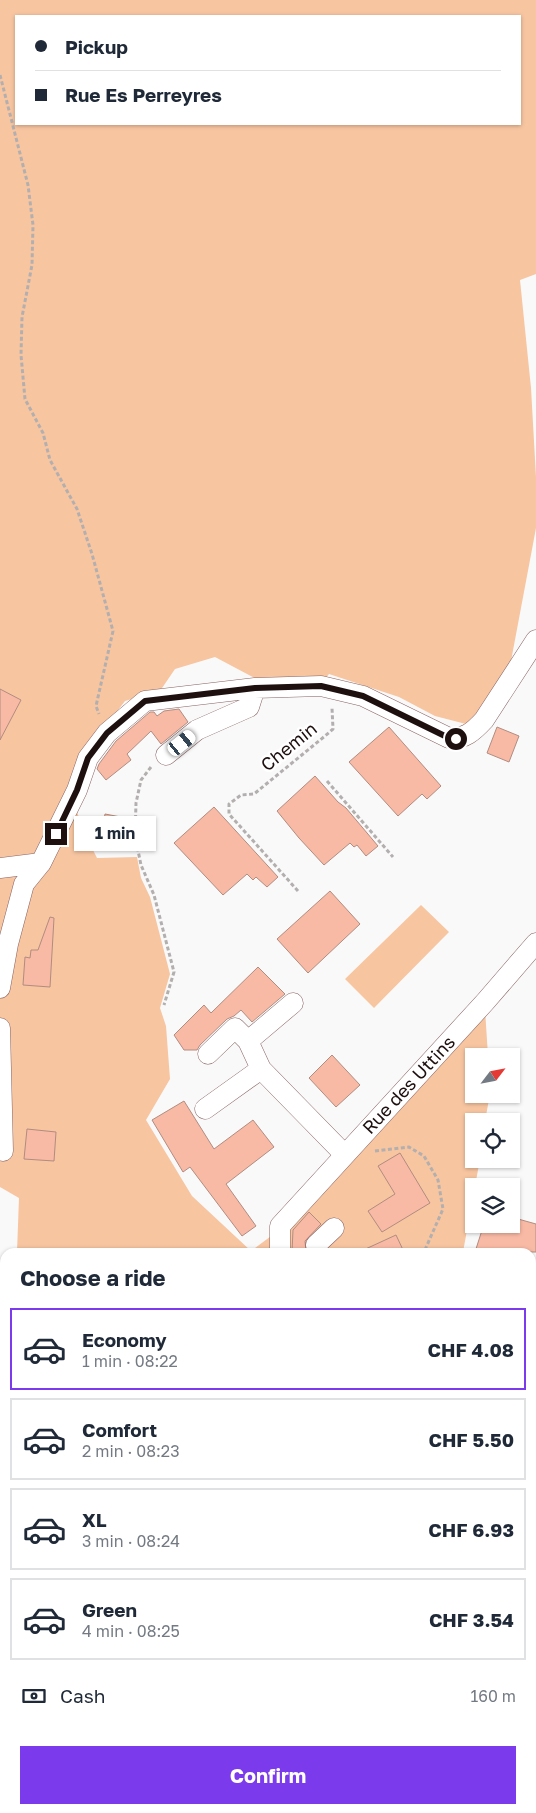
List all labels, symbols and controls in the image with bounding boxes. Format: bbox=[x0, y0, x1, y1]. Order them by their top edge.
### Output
text: Pickup bbox=[65, 35, 128, 58]
text: Rue Es Perreyres bbox=[65, 83, 222, 106]
street label: Chemin bbox=[256, 717, 321, 775]
car bbox=[165, 728, 198, 758]
route start bbox=[445, 728, 467, 750]
callout: 1 min bbox=[74, 816, 156, 852]
route end bbox=[45, 823, 67, 845]
text: 1 min bbox=[95, 823, 135, 843]
street label: Rue des Uttins bbox=[357, 1031, 459, 1138]
north arrow bbox=[465, 1048, 520, 1102]
map controls bbox=[465, 1048, 520, 1233]
button: locate bbox=[465, 1113, 520, 1168]
button: layers bbox=[465, 1178, 520, 1233]
text: Choose a ride bbox=[20, 1264, 166, 1291]
icon: car bbox=[22, 1327, 67, 1372]
text: Economy bbox=[82, 1328, 167, 1351]
text: CHF 4.08 bbox=[428, 1338, 514, 1361]
text: 1 min · 08:22 bbox=[82, 1351, 178, 1371]
icon: car bbox=[22, 1417, 67, 1462]
text: Comfort bbox=[82, 1418, 157, 1441]
text: CHF 5.50 bbox=[428, 1428, 514, 1451]
text: 2 min · 08:23 bbox=[82, 1441, 180, 1461]
icon: car bbox=[22, 1507, 67, 1552]
text: XL bbox=[82, 1508, 107, 1531]
text: CHF 6.93 bbox=[428, 1518, 514, 1541]
text: 3 min · 08:24 bbox=[82, 1531, 180, 1551]
icon: car bbox=[22, 1597, 67, 1642]
text: Green bbox=[82, 1598, 137, 1621]
text: CHF 3.54 bbox=[429, 1608, 514, 1631]
text: 4 min · 08:25 bbox=[82, 1621, 180, 1641]
icon: cash bbox=[20, 1682, 48, 1710]
text: Cash bbox=[60, 1684, 105, 1707]
text: 160 m bbox=[470, 1686, 516, 1706]
button: Confirm bbox=[20, 1746, 516, 1804]

